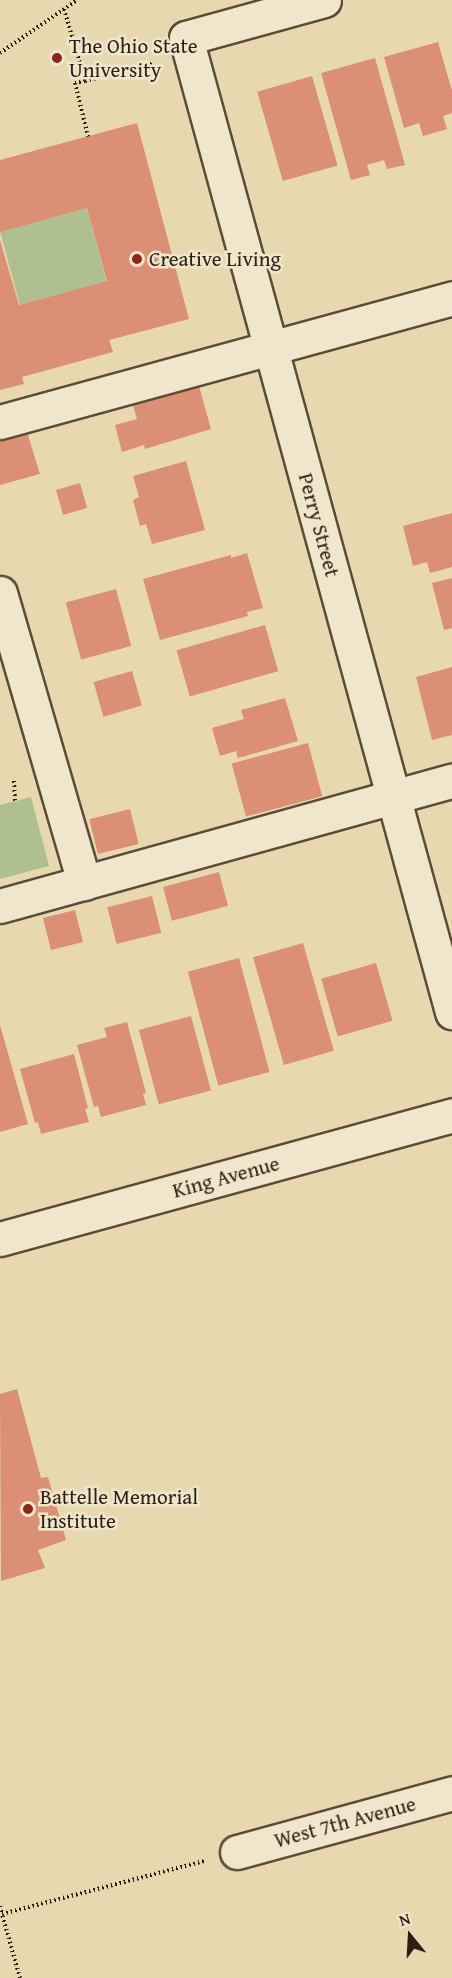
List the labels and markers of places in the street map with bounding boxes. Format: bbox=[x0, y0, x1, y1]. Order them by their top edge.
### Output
place label: The Ohio State University bbox=[69, 33, 198, 83]
marker: The Ohio State University bbox=[50, 51, 64, 65]
place label: Creative Living bbox=[149, 246, 281, 272]
marker: Creative Living bbox=[130, 252, 144, 266]
place label: Battelle Memorial Institute bbox=[40, 1484, 198, 1534]
marker: Battelle Memorial Institute bbox=[21, 1502, 35, 1516]

